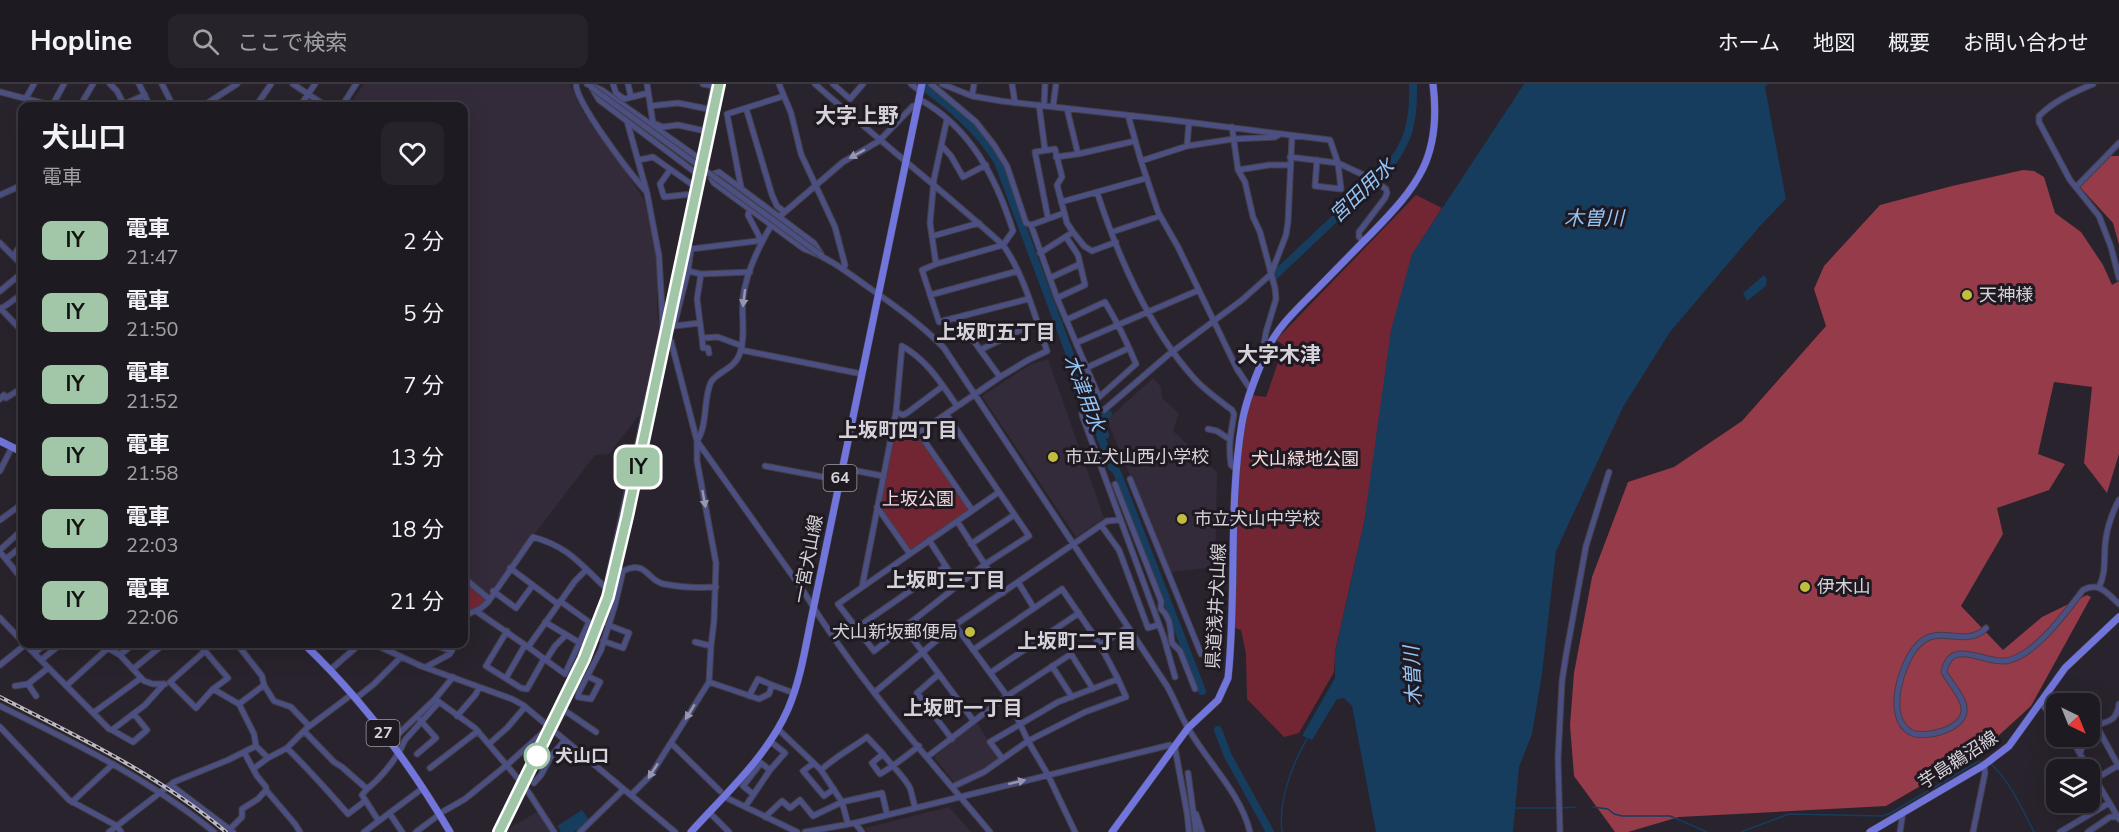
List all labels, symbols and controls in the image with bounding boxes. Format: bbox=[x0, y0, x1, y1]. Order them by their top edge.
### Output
search box bbox=[168, 14, 588, 68]
text: Hopline bbox=[30, 22, 132, 60]
icon: search bbox=[189, 25, 222, 58]
text: ここで検索 bbox=[237, 28, 347, 58]
text: ホーム bbox=[1718, 29, 1780, 57]
text: 地図 bbox=[1813, 29, 1855, 57]
text: 概要 bbox=[1888, 29, 1930, 57]
text: お問い合わせ bbox=[1963, 29, 2089, 57]
district label: 大字上野 bbox=[815, 102, 899, 130]
text: 犬山口 bbox=[42, 119, 126, 157]
button: heart bbox=[381, 122, 444, 185]
one-way arrow bbox=[848, 149, 865, 159]
water label: 宮田用水 bbox=[1324, 152, 1402, 228]
text: 電車 bbox=[42, 164, 82, 191]
water label: 木曽川 bbox=[1564, 205, 1626, 232]
text: 電車 bbox=[126, 214, 170, 244]
text: IY bbox=[66, 226, 84, 254]
text: 2 分 bbox=[403, 227, 444, 257]
text: 21:47 bbox=[126, 244, 179, 271]
place label: 天神様 bbox=[1979, 283, 2033, 307]
text: 電車 bbox=[126, 286, 170, 316]
marker: 天神様 bbox=[1960, 288, 1974, 302]
one-way arrow bbox=[740, 289, 749, 308]
text: IY bbox=[66, 298, 84, 326]
text: 5 分 bbox=[403, 299, 444, 329]
text: 21:50 bbox=[126, 316, 179, 343]
district label: 上坂町五丁目 bbox=[936, 319, 1056, 346]
district label: 大字木津 bbox=[1237, 341, 1321, 369]
water label: 木津用水 bbox=[1057, 351, 1112, 437]
text: 電車 bbox=[126, 358, 170, 388]
text: IY bbox=[66, 370, 84, 398]
text: 7 分 bbox=[403, 371, 444, 401]
text: 21:52 bbox=[126, 388, 179, 415]
district label: 上坂町四丁目 bbox=[838, 417, 958, 444]
text: 電車 bbox=[126, 430, 170, 460]
text: IY bbox=[66, 442, 84, 470]
text: 13 分 bbox=[390, 443, 444, 473]
place label: 市立犬山西小学校 bbox=[1065, 445, 1209, 469]
park label: 犬山緑地公園 bbox=[1251, 447, 1359, 471]
line badge: IY bbox=[611, 448, 665, 487]
marker: 市立犬山西小学校 bbox=[1046, 450, 1060, 464]
text: IY bbox=[629, 453, 647, 481]
text: 21:58 bbox=[126, 460, 179, 487]
road number: 64 bbox=[824, 465, 856, 491]
park label: 上坂公園 bbox=[882, 487, 954, 511]
one-way arrow bbox=[700, 489, 709, 508]
text: 電車 bbox=[126, 502, 170, 532]
place label: 市立犬山中学校 bbox=[1194, 507, 1320, 531]
marker: 市立犬山中学校 bbox=[1175, 512, 1189, 526]
street label: 一宮犬山線 bbox=[788, 513, 828, 605]
text: IY bbox=[66, 514, 84, 542]
text: 18 分 bbox=[390, 515, 444, 545]
text: 22:03 bbox=[126, 532, 179, 559]
street label: 県道浅井犬山線 bbox=[1201, 542, 1231, 670]
district label: 上坂町三丁目 bbox=[886, 567, 1006, 594]
text: 電車 bbox=[126, 574, 170, 604]
place label: 伊木山 bbox=[1817, 575, 1871, 599]
marker: 伊木山 bbox=[1798, 580, 1812, 594]
text: IY bbox=[66, 586, 84, 614]
text: 21 分 bbox=[390, 587, 444, 617]
text: 22:06 bbox=[126, 604, 179, 631]
place label: 犬山新坂郵便局 bbox=[832, 620, 958, 644]
marker: 犬山新坂郵便局 bbox=[963, 625, 977, 639]
district label: 上坂町二丁目 bbox=[1017, 628, 1137, 655]
water label: 木曽川 bbox=[1398, 643, 1428, 707]
north arrow bbox=[2046, 693, 2100, 747]
map controls bbox=[2046, 693, 2100, 813]
district label: 上坂町一丁目 bbox=[903, 695, 1023, 722]
one-way arrow bbox=[684, 704, 695, 720]
road number: 27 bbox=[366, 720, 400, 746]
street label: 芋島鵜沼線 bbox=[1914, 725, 2002, 795]
marker: 犬山口 bbox=[524, 743, 550, 769]
place label: 犬山口 bbox=[555, 744, 609, 768]
button: layers bbox=[2046, 759, 2100, 813]
one-way arrow bbox=[648, 763, 659, 779]
one-way arrow bbox=[1007, 777, 1026, 786]

